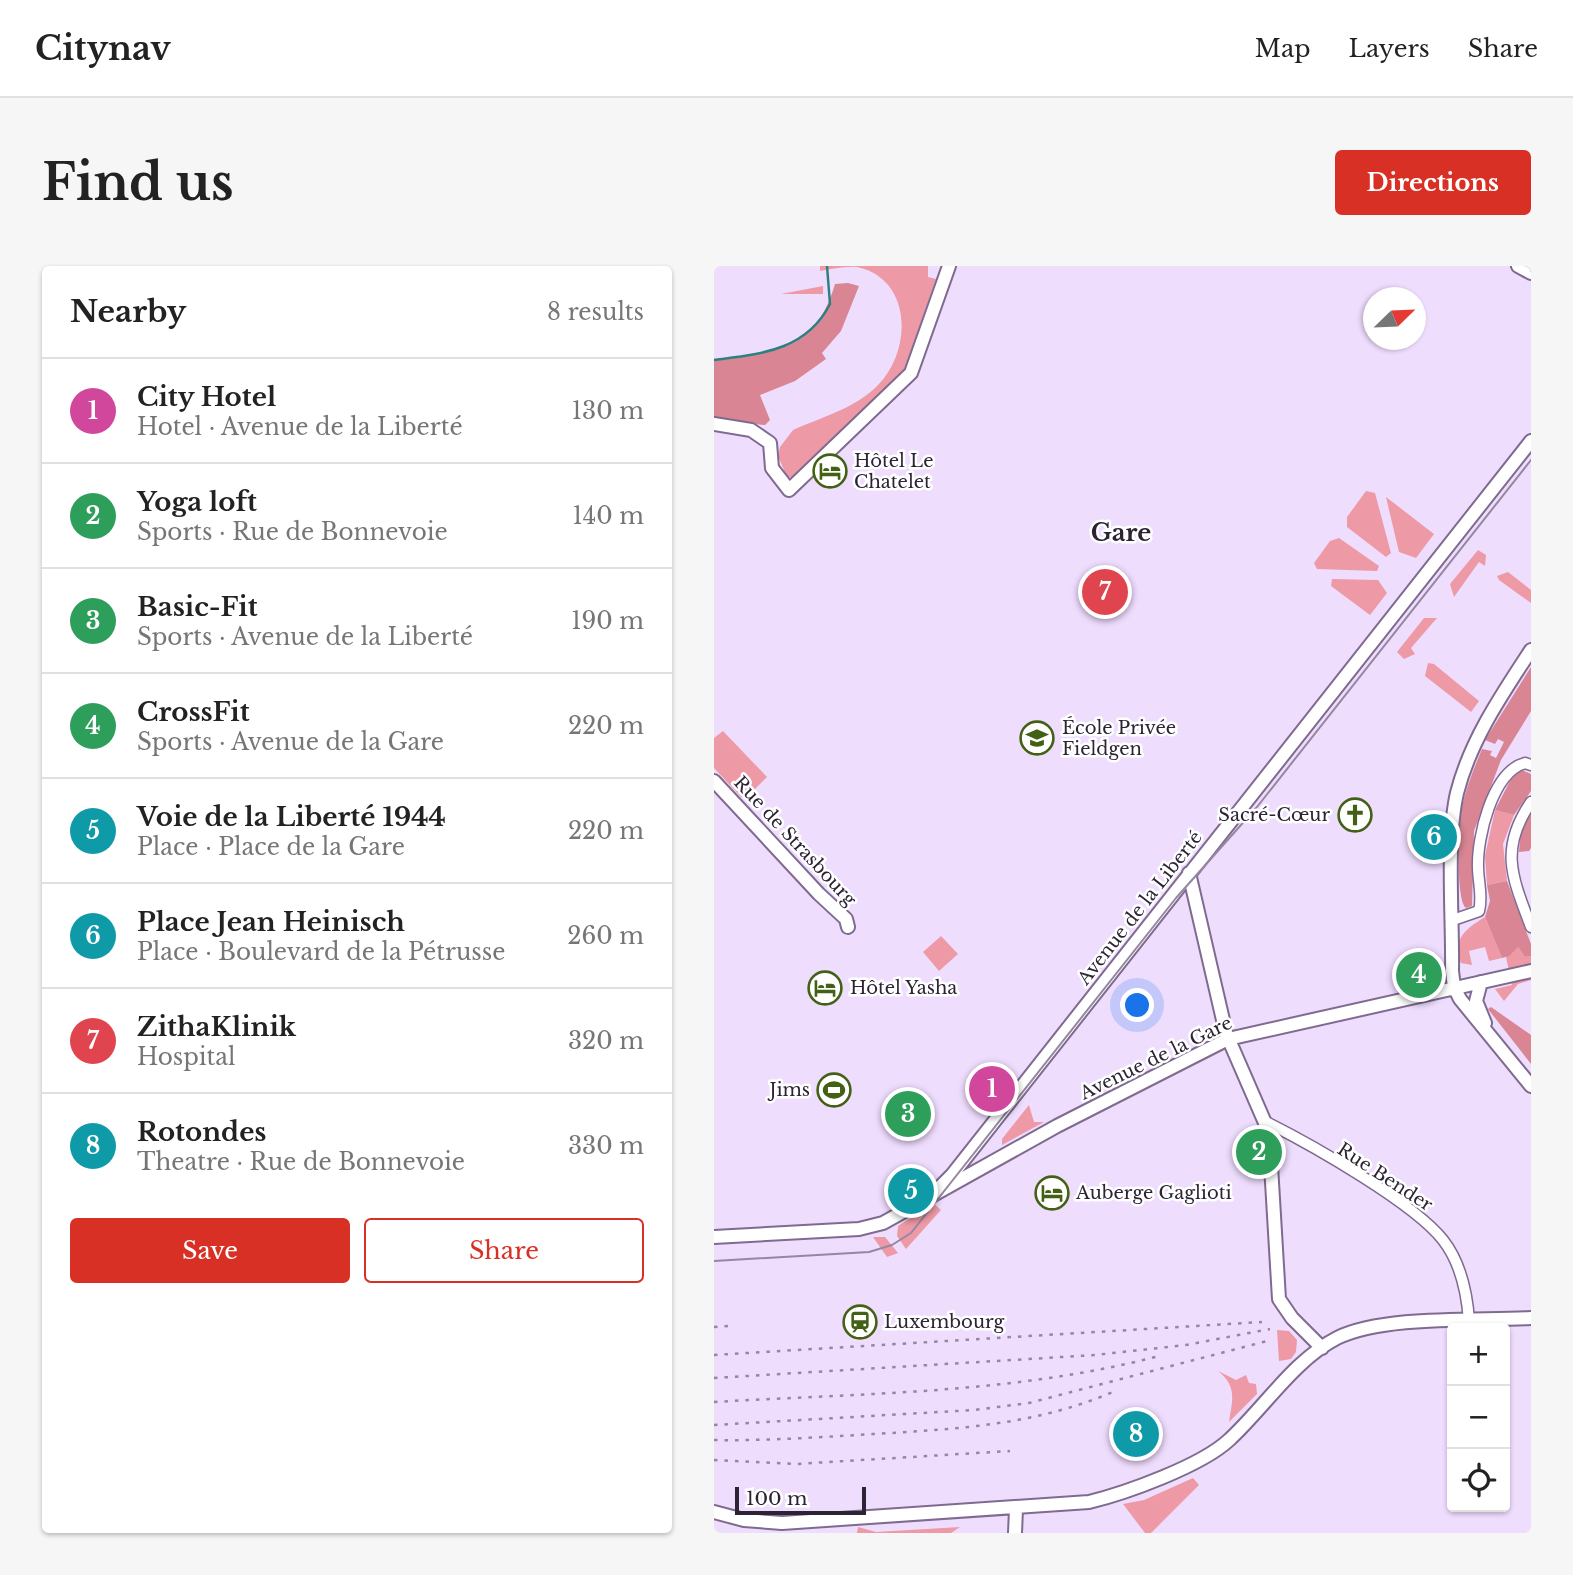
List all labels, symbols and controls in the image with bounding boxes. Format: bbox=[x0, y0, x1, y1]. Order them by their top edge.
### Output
text: Citynav bbox=[35, 28, 171, 69]
text: Map bbox=[1255, 34, 1311, 63]
text: Layers bbox=[1349, 34, 1430, 63]
text: Share bbox=[1468, 34, 1538, 63]
button: Directions bbox=[1335, 150, 1531, 215]
text: Find us bbox=[42, 152, 234, 213]
north arrow bbox=[1363, 287, 1426, 350]
text: Nearby bbox=[70, 293, 186, 330]
text: 8 results bbox=[547, 298, 644, 326]
text: City Hotel bbox=[137, 381, 276, 413]
text: 1 bbox=[88, 397, 98, 425]
text: 130 m bbox=[572, 397, 644, 425]
text: Hotel · Avenue de la Liberté bbox=[137, 413, 463, 441]
place label: Hôtel Le Chatelet bbox=[854, 450, 933, 493]
hotel icon: Hôtel Le Chatelet bbox=[811, 452, 849, 490]
text: Yoga loft bbox=[137, 486, 257, 518]
text: 2 bbox=[86, 502, 100, 530]
text: 140 m bbox=[573, 502, 644, 530]
text: Sports · Rue de Bonnevoie bbox=[137, 518, 448, 546]
district label: Gare bbox=[1091, 518, 1151, 547]
pin: 7 bbox=[1082, 566, 1128, 618]
text: Basic-Fit bbox=[137, 591, 258, 623]
text: 3 bbox=[86, 607, 100, 635]
text: 190 m bbox=[571, 607, 644, 635]
text: Sports · Avenue de la Liberté bbox=[137, 623, 473, 651]
text: CrossFit bbox=[137, 696, 250, 728]
text: 4 bbox=[85, 712, 101, 740]
text: 220 m bbox=[568, 712, 644, 740]
place label: École Privée Fieldgen bbox=[1062, 716, 1176, 760]
school or university icon: École Privée Fieldgen bbox=[1018, 719, 1056, 757]
text: Sports · Avenue de la Gare bbox=[137, 728, 444, 756]
street label: Rue de Strasbourg bbox=[729, 772, 861, 911]
church icon: Sacré-Cœur bbox=[1336, 796, 1374, 834]
text: Voie de la Liberté 1944 bbox=[137, 801, 446, 833]
place label: Sacré-Cœur bbox=[1218, 804, 1330, 826]
pin: 6 bbox=[1411, 811, 1457, 863]
text: 5 bbox=[86, 817, 100, 845]
text: 220 m bbox=[568, 817, 644, 845]
street label: Avenue de la Liberté bbox=[1072, 827, 1207, 990]
text: Place · Place de la Gare bbox=[137, 833, 405, 861]
text: Place Jean Heinisch bbox=[137, 906, 405, 938]
text: 6 bbox=[85, 922, 101, 950]
text: 260 m bbox=[567, 922, 644, 950]
text: Place · Boulevard de la Pétrusse bbox=[137, 938, 505, 966]
pin: 4 bbox=[1396, 949, 1442, 1001]
hotel icon: Hôtel Yasha bbox=[806, 969, 844, 1007]
place label: Hôtel Yasha bbox=[850, 977, 957, 999]
your location bbox=[1120, 988, 1154, 1022]
text: ZithaKlinik bbox=[137, 1011, 296, 1043]
street label: Avenue de la Gare bbox=[1075, 1012, 1236, 1105]
text: 7 bbox=[87, 1027, 99, 1055]
text: 320 m bbox=[568, 1027, 644, 1055]
text: Hospital bbox=[137, 1043, 236, 1071]
pin: 1 bbox=[969, 1063, 1015, 1115]
sports icon: Jims bbox=[815, 1071, 853, 1109]
place label: Jims bbox=[768, 1079, 810, 1101]
pin: 3 bbox=[885, 1088, 931, 1140]
text: Rotondes bbox=[137, 1116, 266, 1148]
pin: 2 bbox=[1236, 1126, 1282, 1178]
text: 8 bbox=[86, 1132, 100, 1160]
text: 330 m bbox=[568, 1132, 644, 1160]
street label: Rue Bender bbox=[1333, 1138, 1437, 1216]
text: Theatre · Rue de Bonnevoie bbox=[137, 1148, 465, 1176]
pin: 5 bbox=[888, 1165, 934, 1217]
hotel icon: Auberge Gaglioti bbox=[1033, 1174, 1071, 1212]
place label: Auberge Gaglioti bbox=[1075, 1182, 1232, 1204]
button: Save bbox=[70, 1218, 350, 1283]
button: Share bbox=[364, 1218, 644, 1283]
station icon: Luxembourg bbox=[841, 1303, 879, 1341]
place label: Luxembourg bbox=[884, 1311, 1005, 1333]
map controls bbox=[1447, 1323, 1510, 1512]
button: + bbox=[1447, 1323, 1510, 1386]
button: − bbox=[1447, 1386, 1510, 1449]
pin: 8 bbox=[1113, 1408, 1159, 1460]
button: locate bbox=[1447, 1449, 1510, 1512]
scale bar bbox=[735, 1484, 866, 1516]
text: 100 m bbox=[746, 1487, 807, 1510]

